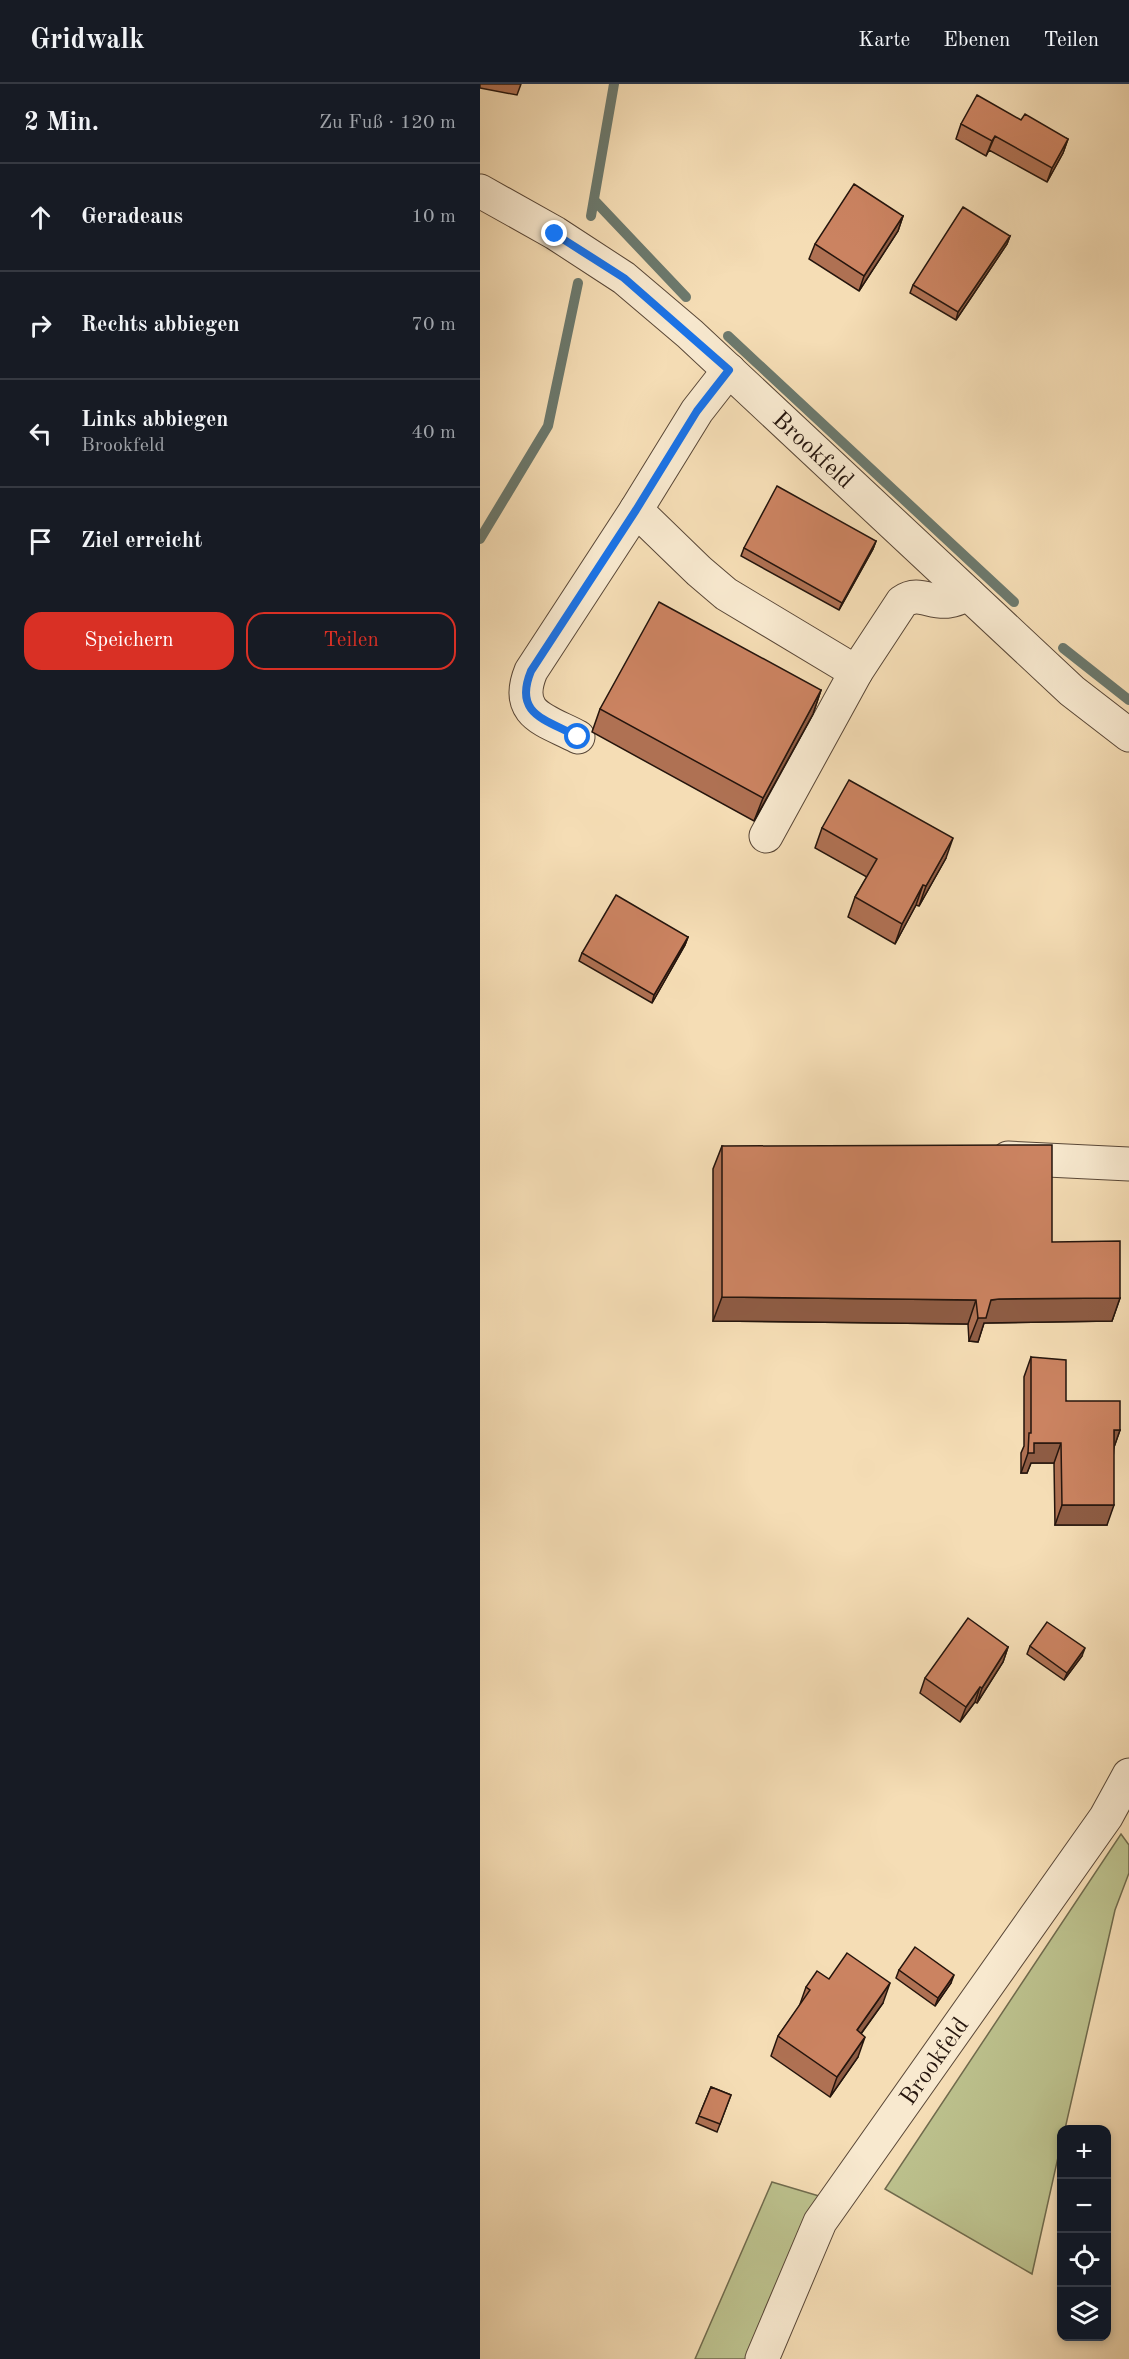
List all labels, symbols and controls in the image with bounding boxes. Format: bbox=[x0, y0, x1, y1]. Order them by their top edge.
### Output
text: Gridwalk bbox=[30, 27, 145, 55]
text: Karte bbox=[858, 30, 910, 51]
text: Ebenen bbox=[943, 30, 1010, 51]
text: Teilen bbox=[1043, 30, 1099, 51]
text: 2 Min. bbox=[24, 110, 99, 136]
text: Zu Fuß · 120 m bbox=[319, 113, 456, 133]
icon: ahead bbox=[24, 201, 57, 234]
text: Geradeaus bbox=[81, 206, 183, 228]
text: 10 m bbox=[411, 207, 456, 227]
route end bbox=[541, 220, 567, 246]
icon: right bbox=[24, 309, 57, 342]
text: Rechts abbiegen bbox=[81, 314, 240, 336]
text: 70 m bbox=[411, 315, 456, 335]
street label: Brookfeld bbox=[767, 408, 857, 494]
text: Links abbiegen bbox=[81, 409, 229, 431]
icon: left bbox=[24, 417, 57, 450]
text: 40 m bbox=[411, 423, 456, 443]
text: Brookfeld bbox=[81, 436, 165, 456]
icon: arrive bbox=[24, 525, 57, 558]
text: Ziel erreicht bbox=[81, 530, 202, 552]
button: Speichern bbox=[24, 612, 234, 670]
button: Teilen bbox=[246, 612, 456, 670]
route start bbox=[564, 723, 590, 749]
street label: Brookfeld bbox=[897, 2014, 974, 2110]
map controls bbox=[1057, 2125, 1111, 2341]
button: + bbox=[1057, 2125, 1111, 2179]
button: − bbox=[1057, 2179, 1111, 2233]
button: locate bbox=[1057, 2233, 1111, 2287]
button: layers bbox=[1057, 2287, 1111, 2341]

